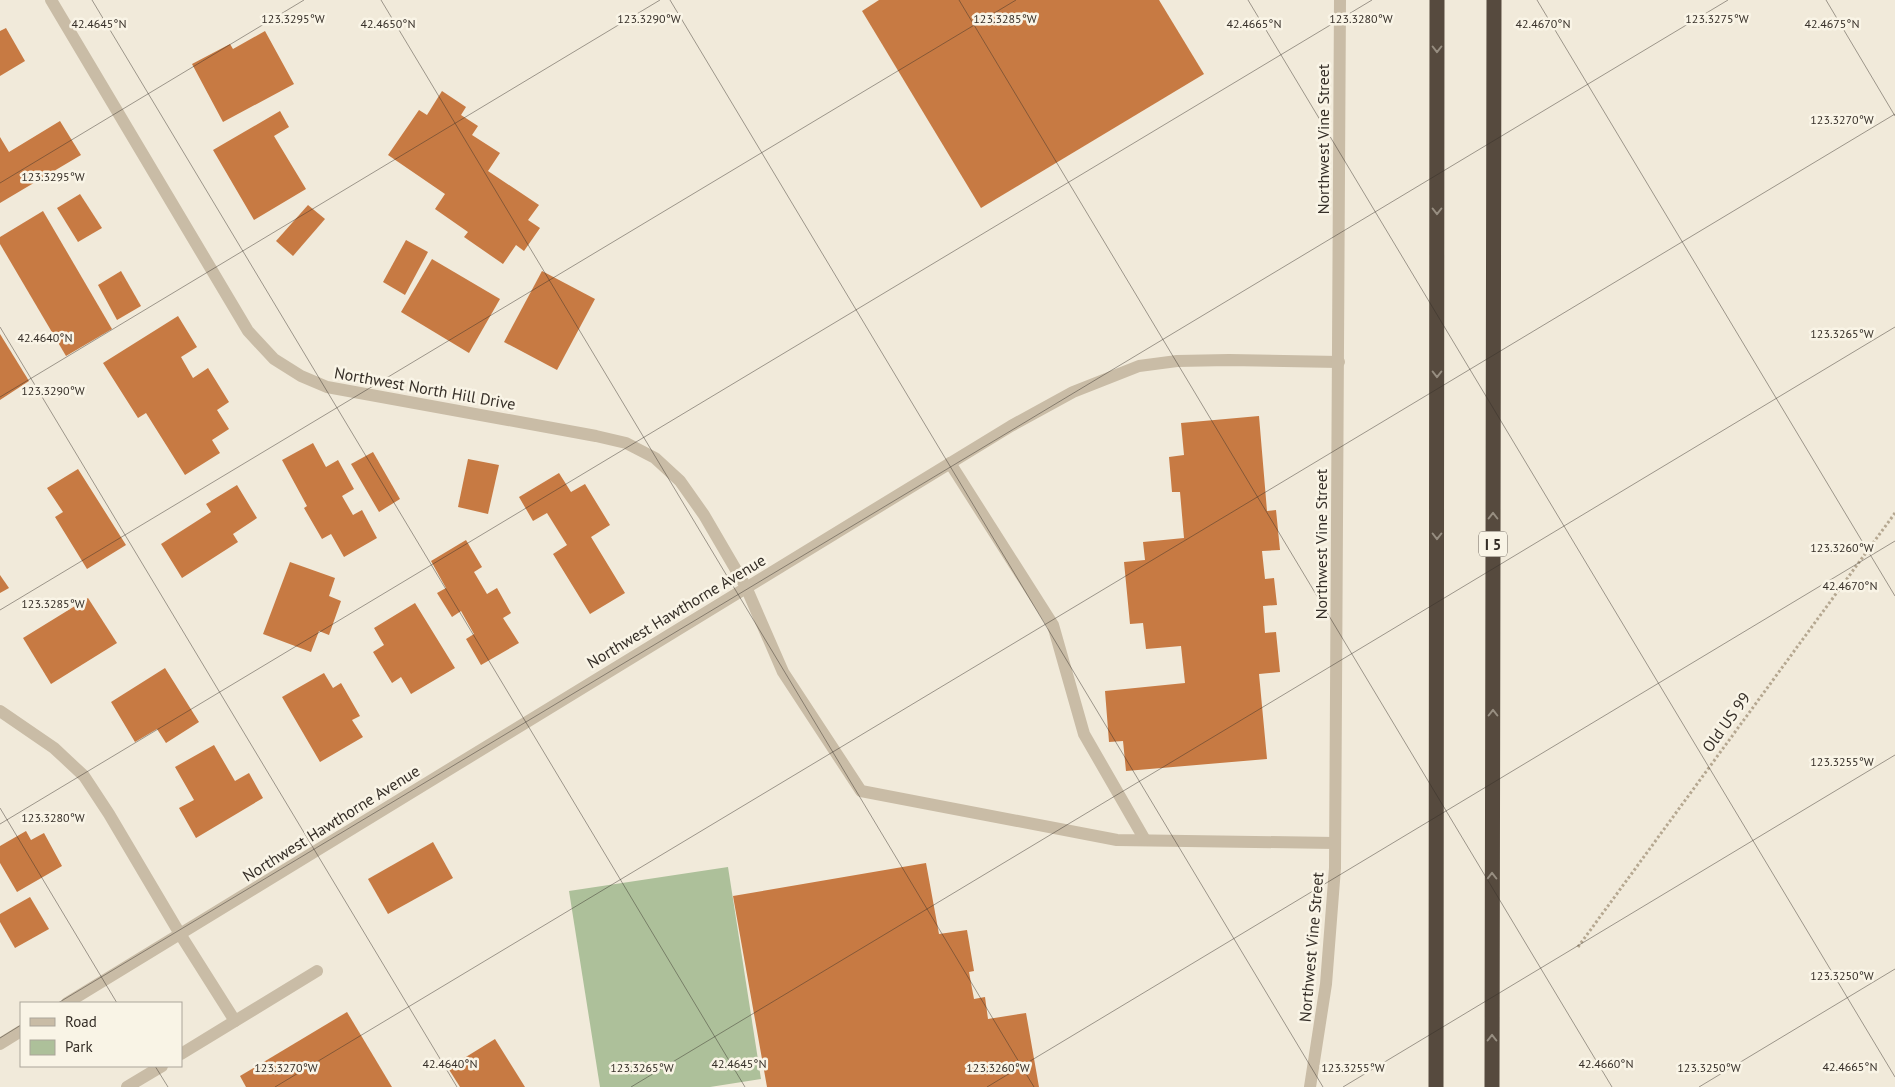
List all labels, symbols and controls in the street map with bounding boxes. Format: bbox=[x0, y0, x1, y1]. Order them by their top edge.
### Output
text: 123.3295°W bbox=[261, 11, 325, 26]
text: 123.3290°W bbox=[617, 11, 681, 26]
text: 123.3285°W bbox=[973, 11, 1037, 26]
text: 123.3280°W bbox=[1329, 11, 1393, 26]
text: 123.3275°W bbox=[1685, 11, 1749, 26]
text: 42.4645°N bbox=[72, 16, 126, 31]
text: 42.4650°N bbox=[361, 16, 415, 31]
text: 42.4665°N bbox=[1227, 16, 1281, 31]
text: 42.4670°N bbox=[1516, 16, 1570, 31]
text: 42.4675°N bbox=[1805, 16, 1859, 31]
one-way arrow bbox=[1432, 45, 1442, 53]
street label: Northwest Vine Street bbox=[1313, 63, 1333, 214]
text: 123.3270°W bbox=[1810, 112, 1874, 127]
text: 123.3295°W bbox=[21, 169, 85, 184]
one-way arrow bbox=[1432, 208, 1442, 215]
text: 123.3265°W bbox=[1810, 326, 1874, 341]
text: 42.4640°N bbox=[18, 330, 72, 345]
street label: Northwest North Hill Drive bbox=[333, 362, 517, 414]
one-way arrow bbox=[1432, 370, 1442, 378]
text: 123.3290°W bbox=[21, 383, 85, 398]
street label: Northwest Vine Street bbox=[1311, 468, 1331, 619]
one-way arrow bbox=[1488, 512, 1498, 520]
one-way arrow bbox=[1432, 532, 1442, 540]
road number: I 5 bbox=[1479, 532, 1507, 556]
text: 123.3260°W bbox=[1810, 540, 1874, 555]
street label: Northwest Hawthorne Avenue bbox=[583, 550, 769, 672]
text: 42.4670°N bbox=[1823, 578, 1877, 593]
text: 123.3285°W bbox=[21, 596, 85, 611]
street label: Old US 99 bbox=[1698, 688, 1754, 756]
one-way arrow bbox=[1488, 709, 1498, 717]
text: 123.3255°W bbox=[1810, 754, 1874, 769]
street label: Northwest Hawthorne Avenue bbox=[239, 760, 423, 886]
text: 123.3280°W bbox=[21, 810, 85, 825]
street label: Northwest Vine Street bbox=[1294, 871, 1328, 1023]
one-way arrow bbox=[1487, 872, 1497, 880]
text: 123.3250°W bbox=[1810, 968, 1874, 983]
legend bbox=[20, 1002, 182, 1067]
text: Road bbox=[65, 1012, 97, 1031]
one-way arrow bbox=[1487, 1034, 1497, 1042]
text: Park bbox=[65, 1037, 93, 1056]
text: 42.4640°N bbox=[423, 1056, 477, 1071]
text: 42.4645°N bbox=[712, 1056, 766, 1071]
text: 42.4660°N bbox=[1579, 1056, 1633, 1071]
text: 42.4665°N bbox=[1823, 1059, 1877, 1074]
text: 123.3270°W bbox=[254, 1060, 318, 1075]
text: 123.3265°W bbox=[610, 1060, 674, 1075]
text: 123.3260°W bbox=[966, 1060, 1030, 1075]
text: 123.3255°W bbox=[1321, 1060, 1385, 1075]
text: 123.3250°W bbox=[1677, 1060, 1741, 1075]

